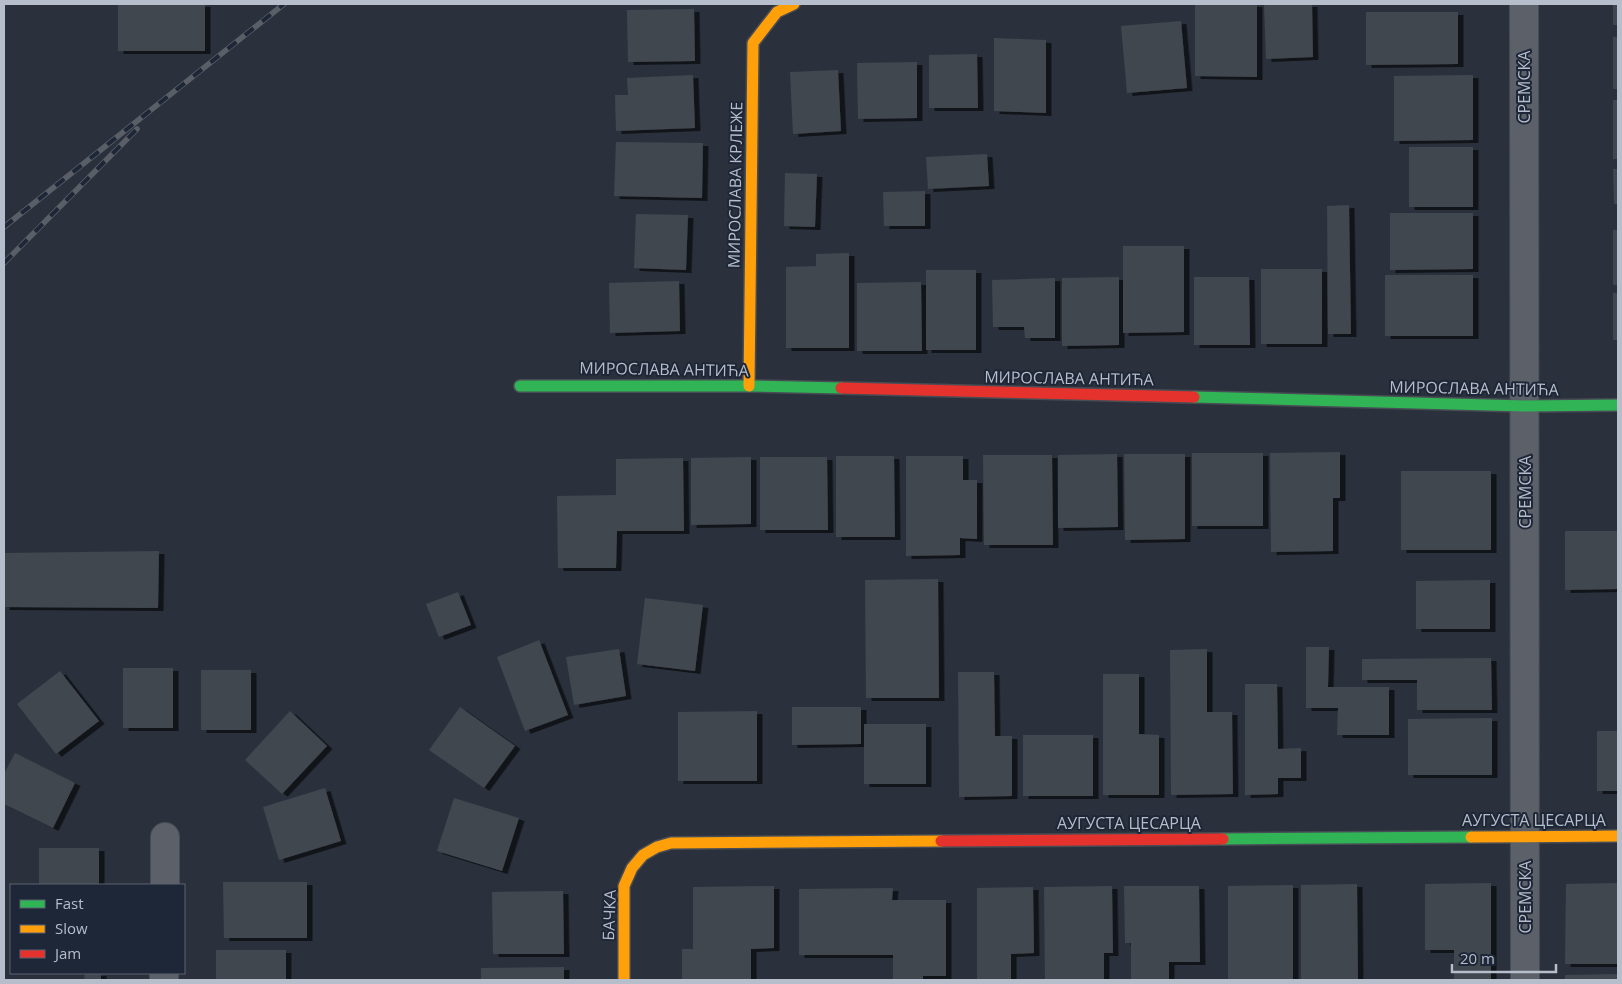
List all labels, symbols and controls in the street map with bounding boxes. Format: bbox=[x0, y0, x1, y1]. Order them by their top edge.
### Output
street label: СРЕМСКА bbox=[1513, 50, 1535, 123]
street label: МИРОСЛАВА КРЛЕЖЕ bbox=[723, 102, 747, 268]
street label: МИРОСЛАВА АНТИЋА bbox=[579, 357, 750, 381]
street label: МИРОСЛАВА АНТИЋА bbox=[984, 366, 1155, 390]
street label: МИРОСЛАВА АНТИЋА bbox=[1389, 376, 1560, 400]
street label: СРЕМСКА bbox=[1514, 455, 1536, 528]
street label: АУГУСТА ЦЕСАРЦА bbox=[1462, 809, 1607, 831]
street label: АУГУСТА ЦЕСАРЦА bbox=[1057, 812, 1202, 834]
street label: СРЕМСКА bbox=[1514, 860, 1536, 933]
legend bbox=[10, 884, 185, 974]
street label: БАЧКА bbox=[597, 888, 621, 941]
text: Fast bbox=[55, 893, 84, 913]
text: Slow bbox=[55, 918, 88, 938]
scale bar bbox=[1452, 942, 1556, 974]
text: Jam bbox=[53, 943, 81, 963]
text: 20 m bbox=[1460, 948, 1495, 968]

